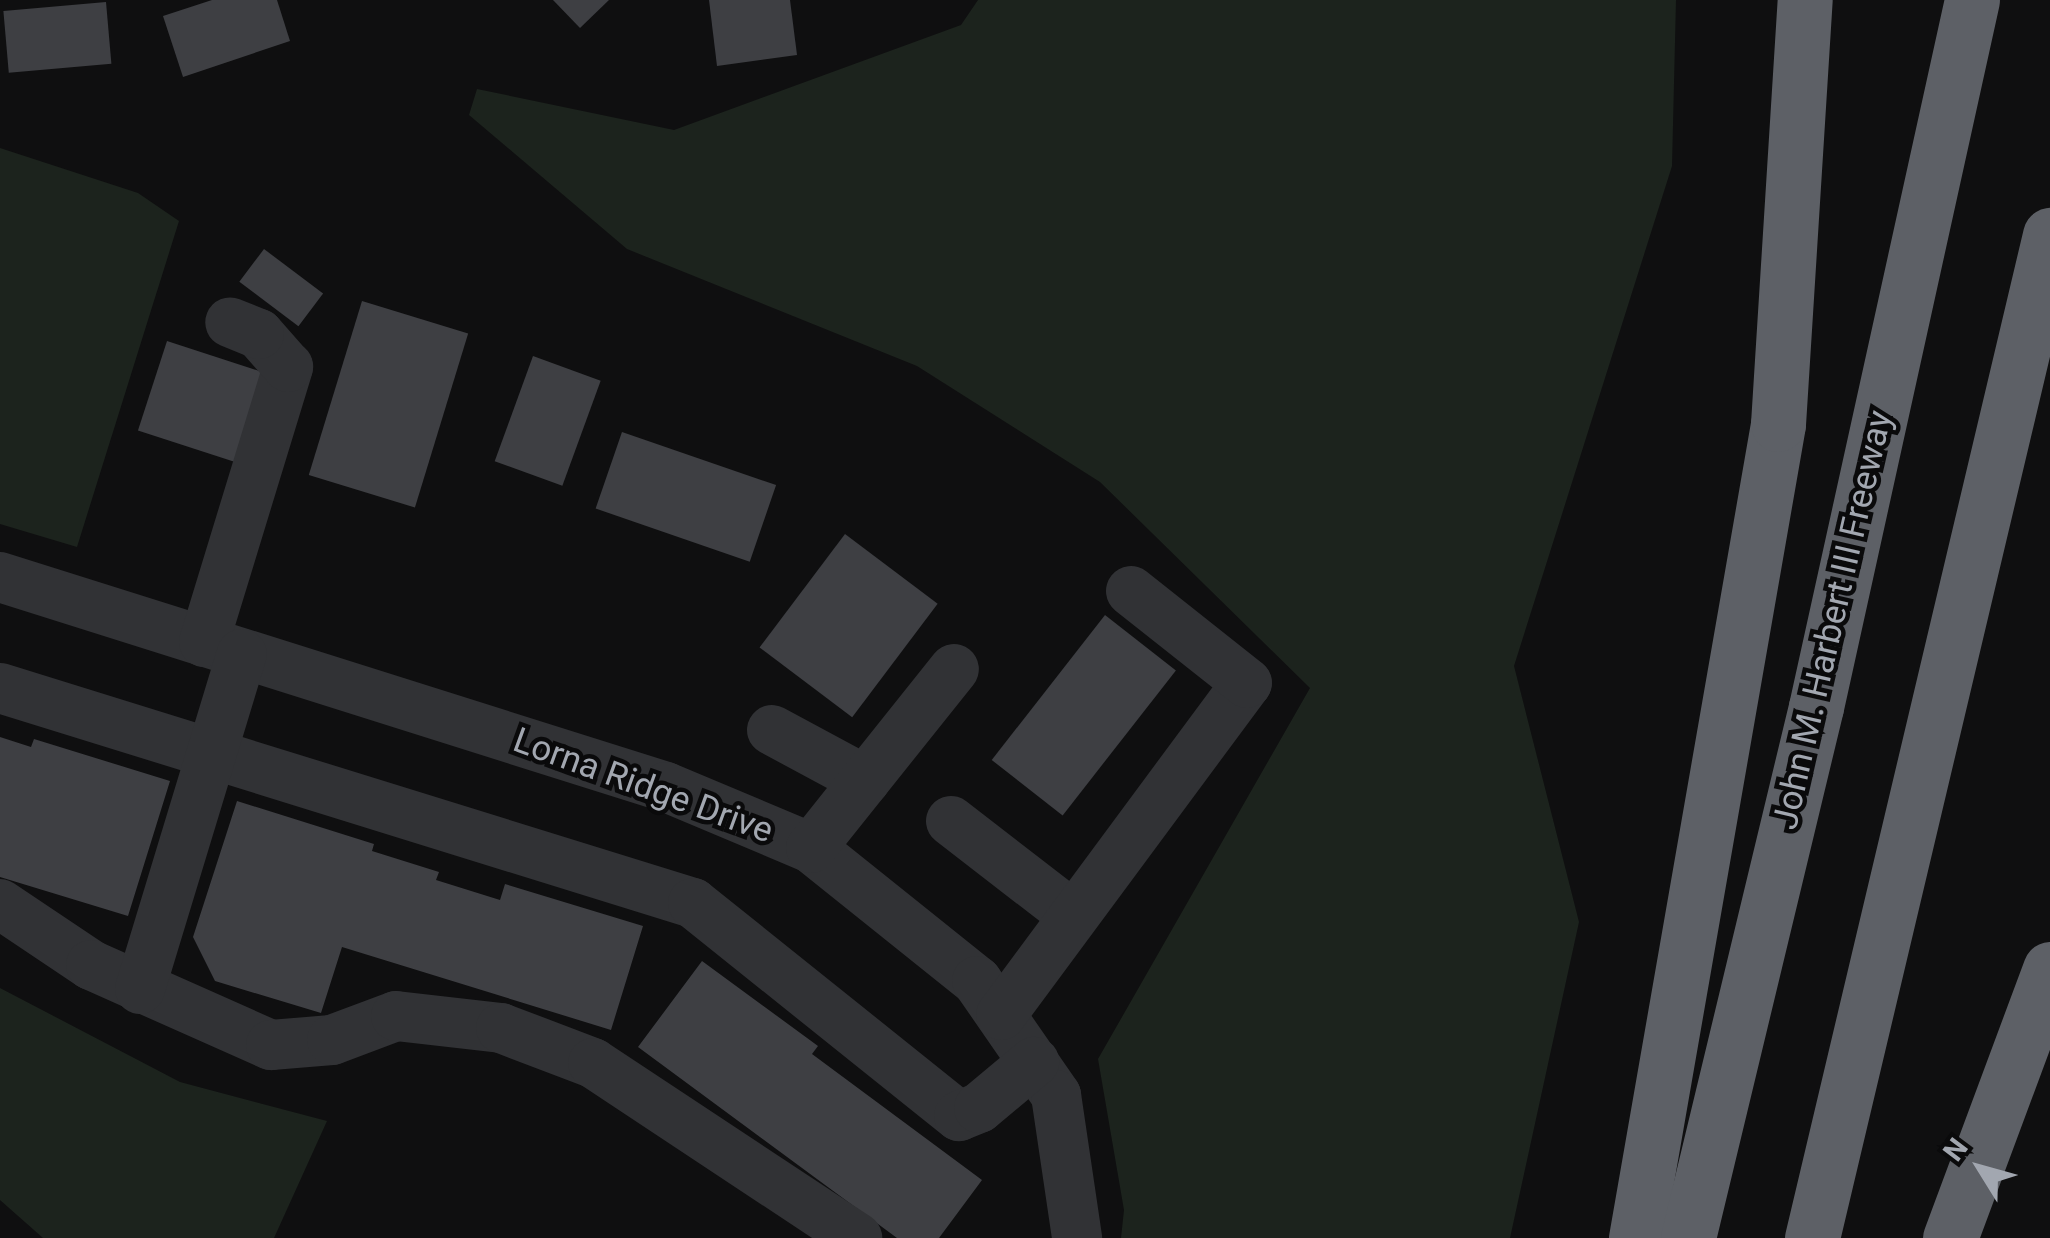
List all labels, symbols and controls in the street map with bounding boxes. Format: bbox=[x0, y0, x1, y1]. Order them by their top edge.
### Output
street label: John M. Harbert III Freeway bbox=[1764, 407, 1902, 833]
street label: Lorna Ridge Drive bbox=[508, 720, 778, 852]
north arrow bbox=[1930, 1118, 2030, 1218]
text: N bbox=[1937, 1132, 1975, 1167]

